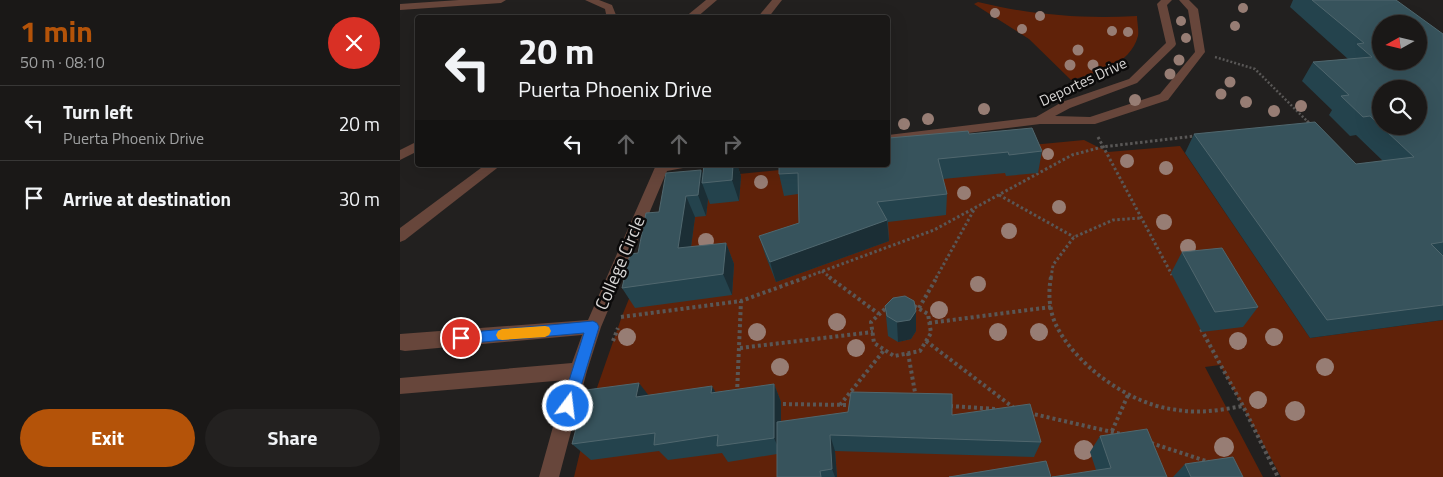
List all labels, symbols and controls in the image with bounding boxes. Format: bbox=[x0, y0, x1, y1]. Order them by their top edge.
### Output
text: 1 min bbox=[20, 8, 93, 54]
north arrow bbox=[1372, 15, 1428, 70]
map controls bbox=[1372, 15, 1427, 135]
button: close bbox=[328, 17, 380, 69]
text: 20 m bbox=[518, 24, 594, 78]
icon: left bbox=[435, 35, 500, 100]
text: 50 m · 08:10 bbox=[20, 50, 105, 74]
street label: Deportes Drive bbox=[1035, 51, 1130, 112]
text: Puerta Phoenix Drive bbox=[518, 72, 712, 106]
button: search bbox=[1372, 80, 1427, 135]
text: Turn left bbox=[63, 97, 133, 126]
icon: left bbox=[20, 109, 48, 137]
text: 20 m bbox=[339, 109, 380, 138]
text: Puerta Phoenix Drive bbox=[63, 126, 204, 150]
icon: left bbox=[559, 130, 587, 158]
icon: ahead bbox=[612, 130, 640, 158]
icon: ahead bbox=[665, 130, 693, 158]
icon: right bbox=[718, 130, 746, 158]
icon: arrive bbox=[20, 184, 48, 212]
text: Arrive at destination bbox=[63, 184, 231, 213]
text: 30 m bbox=[339, 184, 380, 213]
street label: College Circle bbox=[588, 212, 651, 314]
pin bbox=[440, 317, 482, 359]
icon: arrive bbox=[447, 324, 475, 352]
position arrow bbox=[541, 379, 593, 431]
button: Exit bbox=[20, 409, 195, 467]
button: Share bbox=[205, 409, 380, 467]

